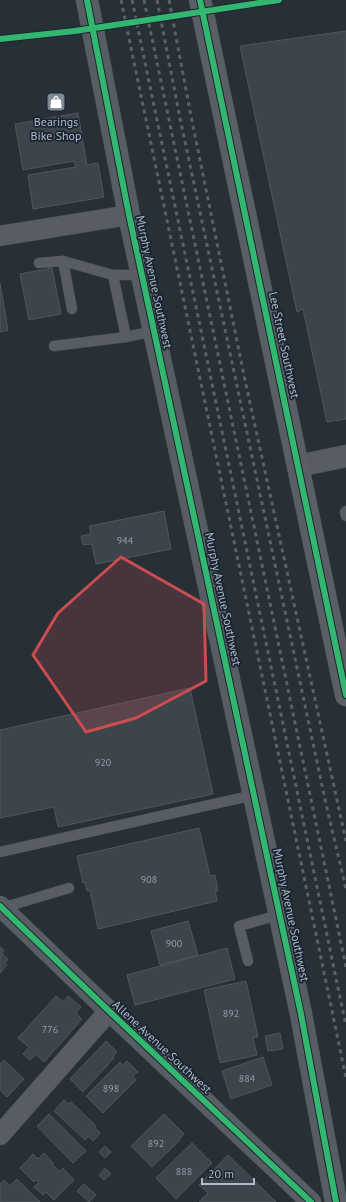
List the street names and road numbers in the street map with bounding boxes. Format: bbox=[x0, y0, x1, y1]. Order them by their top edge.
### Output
street label: Murphy Avenue Southwest bbox=[133, 214, 176, 350]
street label: Lee Street Southwest bbox=[266, 290, 303, 399]
street label: Murphy Avenue Southwest bbox=[202, 531, 245, 667]
street label: Murphy Avenue Southwest bbox=[270, 847, 313, 983]
street label: Allene Avenue Southwest bbox=[110, 997, 215, 1096]

